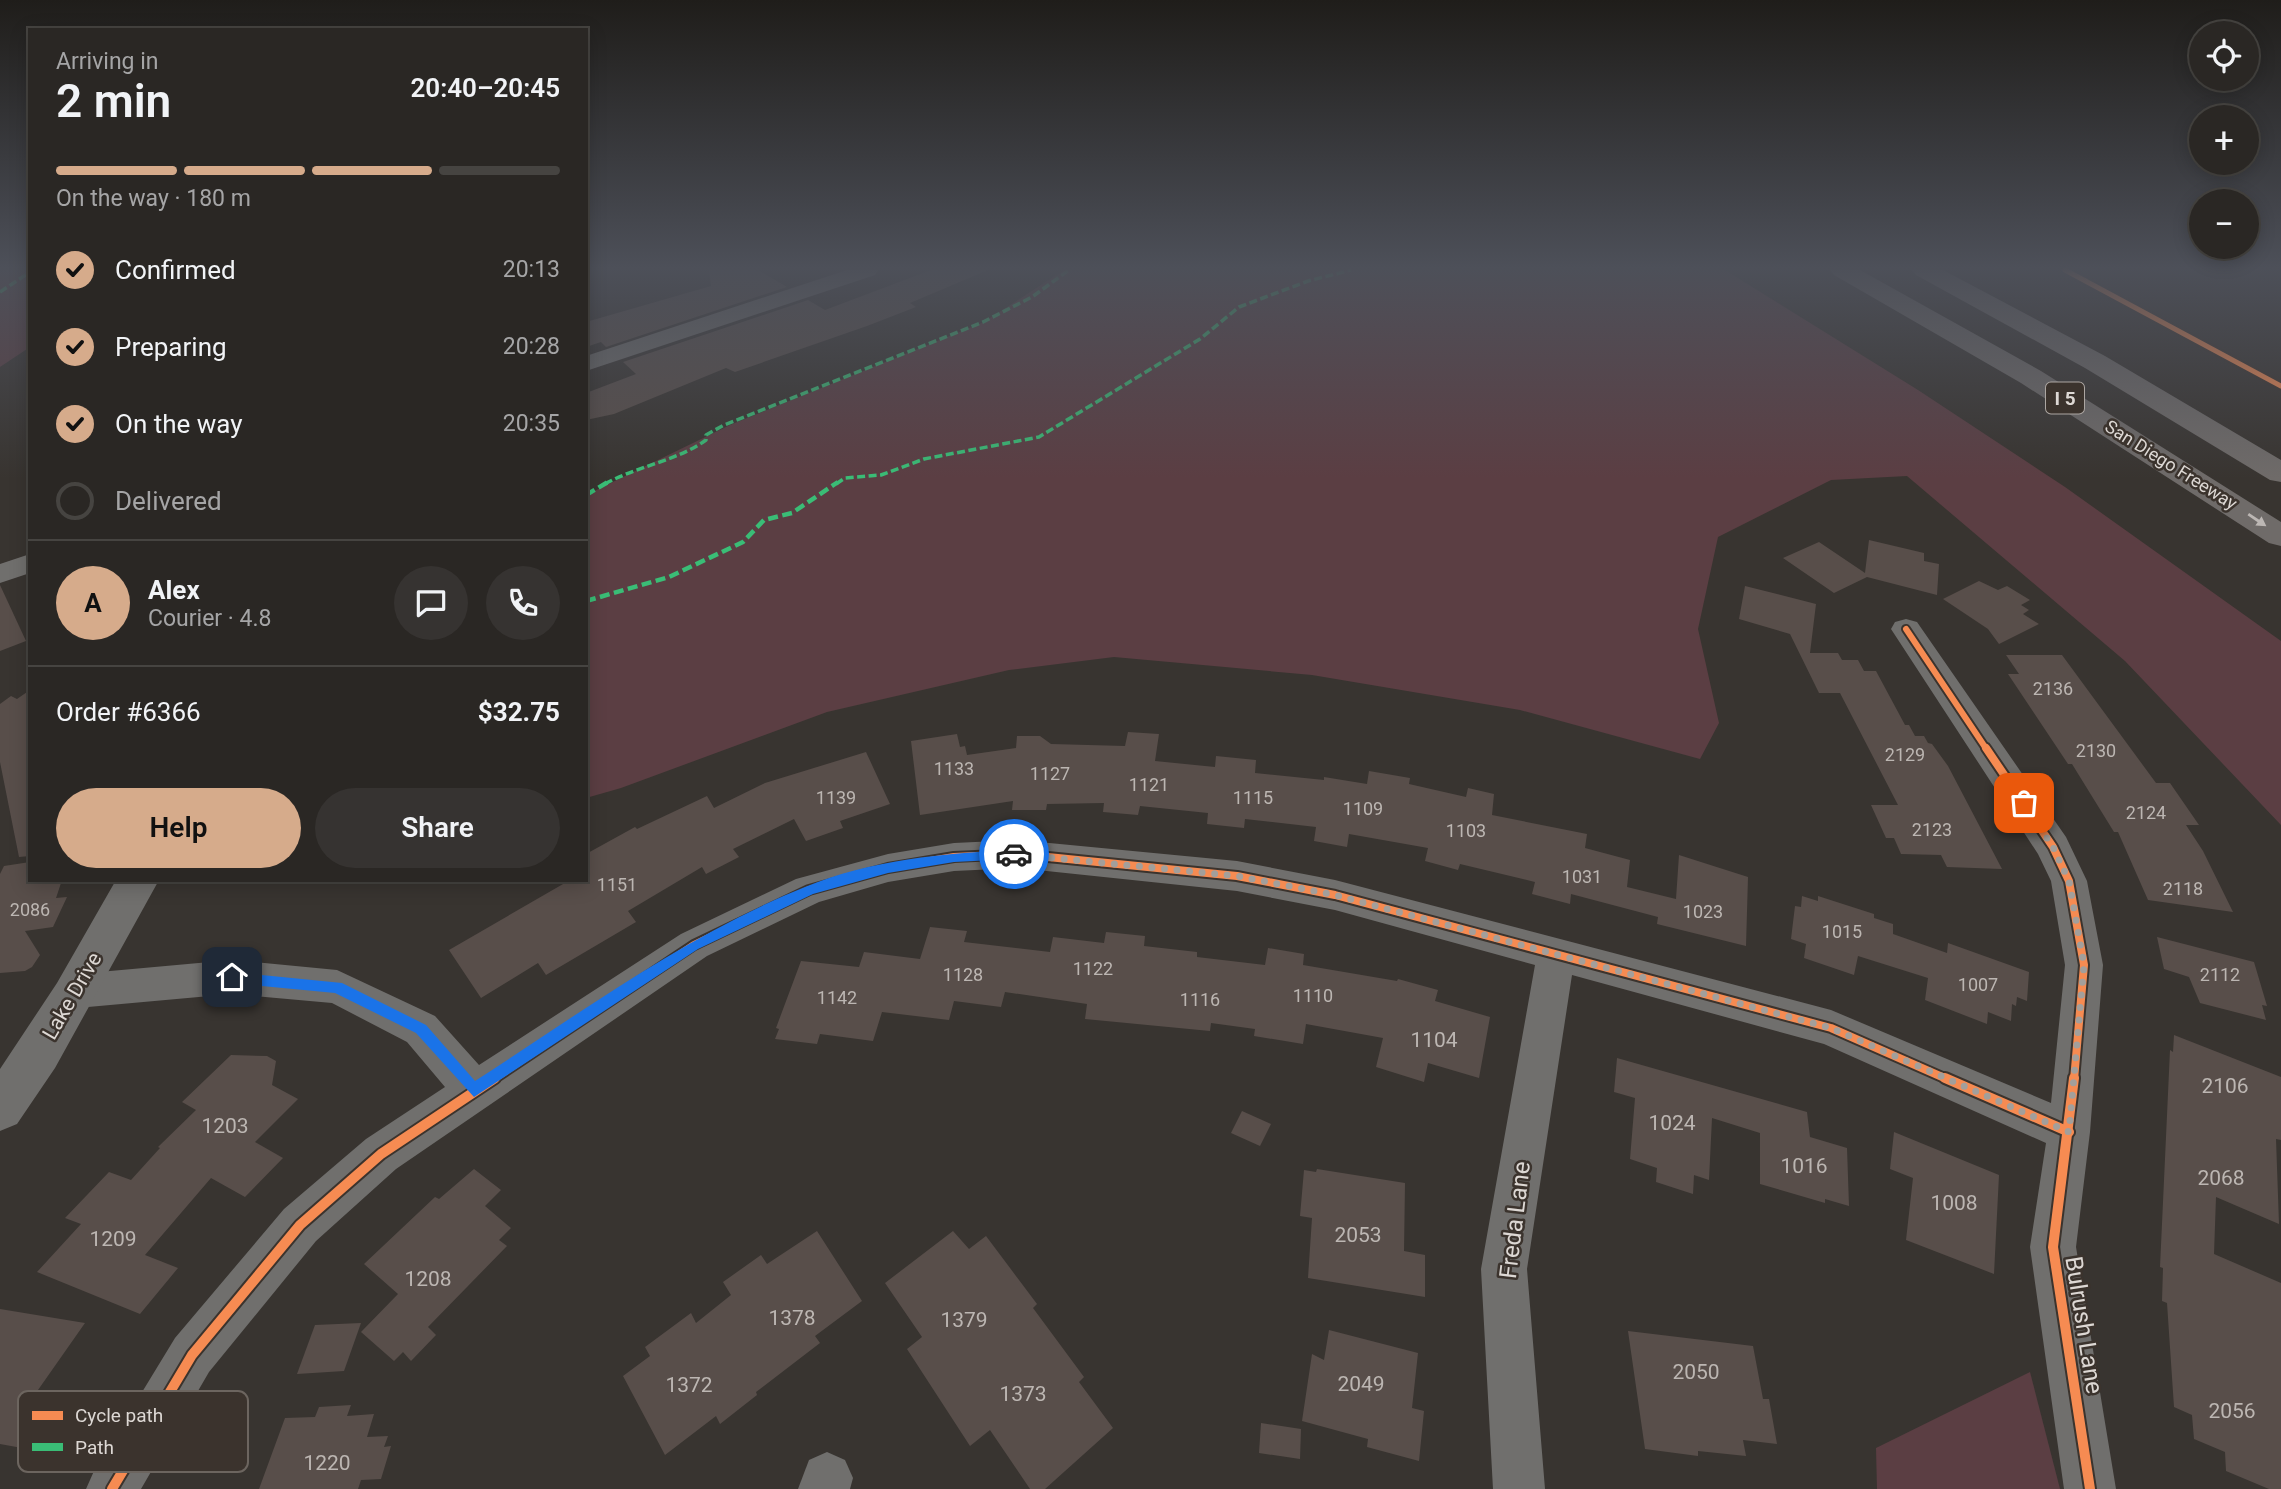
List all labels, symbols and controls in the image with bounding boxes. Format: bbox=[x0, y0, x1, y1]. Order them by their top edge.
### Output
map controls bbox=[2189, 21, 2259, 259]
button: locate bbox=[2189, 21, 2259, 91]
text: Arriving in bbox=[56, 48, 159, 75]
text: 20:40–20:45 bbox=[410, 73, 560, 103]
text: 2 min bbox=[56, 74, 171, 128]
button: + bbox=[2189, 105, 2259, 175]
text: On the way · 180 m bbox=[56, 185, 251, 212]
button: − bbox=[2189, 189, 2259, 259]
icon: check bbox=[56, 251, 94, 289]
text: Confirmed bbox=[115, 255, 236, 285]
text: 20:13 bbox=[503, 256, 560, 283]
icon: check bbox=[56, 328, 94, 366]
text: Preparing bbox=[115, 332, 227, 362]
text: 20:28 bbox=[503, 333, 560, 360]
road number: I 5 bbox=[2046, 382, 2084, 414]
icon: check bbox=[56, 405, 94, 443]
text: On the way bbox=[115, 409, 243, 439]
text: 20:35 bbox=[503, 410, 560, 437]
street label: San Diego Freeway bbox=[2101, 415, 2242, 514]
text: Delivered bbox=[115, 486, 222, 516]
one-way arrow bbox=[2248, 514, 2267, 527]
button: chat bbox=[394, 566, 468, 640]
button: phone bbox=[486, 566, 560, 640]
text: Alex bbox=[148, 575, 200, 605]
text: A bbox=[84, 588, 102, 618]
text: Courier · 4.8 bbox=[148, 605, 271, 632]
house number: 2136 bbox=[2033, 678, 2073, 699]
text: Order #6366 bbox=[56, 697, 201, 727]
text: $32.75 bbox=[478, 697, 560, 727]
house number: 2130 bbox=[2076, 740, 2116, 761]
house number: 2129 bbox=[1885, 744, 1925, 765]
house number: 1133 bbox=[934, 758, 974, 779]
house number: 1127 bbox=[1030, 763, 1070, 784]
pin bbox=[1994, 773, 2054, 833]
house number: 1121 bbox=[1129, 774, 1169, 795]
icon: bag bbox=[2005, 784, 2043, 822]
house number: 1139 bbox=[816, 787, 856, 808]
house number: 1115 bbox=[1233, 787, 1273, 808]
button: Help bbox=[56, 788, 301, 868]
button: Share bbox=[315, 788, 560, 868]
house number: 1109 bbox=[1343, 798, 1383, 819]
house number: 2124 bbox=[2126, 802, 2166, 823]
courier bbox=[979, 819, 1049, 889]
house number: 2123 bbox=[1912, 819, 1952, 840]
house number: 1103 bbox=[1446, 820, 1486, 841]
icon: car bbox=[995, 835, 1033, 873]
house number: 1031 bbox=[1562, 866, 1602, 887]
house number: 1151 bbox=[597, 874, 637, 895]
house number: 2118 bbox=[2163, 878, 2203, 899]
house number: 2086 bbox=[10, 899, 50, 920]
house number: 1023 bbox=[1683, 901, 1723, 922]
house number: 1015 bbox=[1822, 921, 1862, 942]
pin bbox=[202, 947, 262, 1007]
street label: Lake Drive bbox=[37, 948, 107, 1044]
icon: home bbox=[213, 958, 251, 996]
house number: 1122 bbox=[1073, 958, 1113, 979]
house number: 1128 bbox=[943, 964, 983, 985]
house number: 2112 bbox=[2200, 964, 2240, 985]
house number: 1007 bbox=[1958, 974, 1998, 995]
house number: 1110 bbox=[1293, 985, 1333, 1006]
house number: 1142 bbox=[817, 987, 857, 1008]
house number: 1116 bbox=[1180, 989, 1220, 1010]
house number: 1104 bbox=[1410, 1028, 1458, 1052]
house number: 2106 bbox=[2201, 1074, 2249, 1098]
house number: 1024 bbox=[1648, 1111, 1696, 1135]
house number: 1203 bbox=[201, 1114, 249, 1138]
house number: 1016 bbox=[1780, 1154, 1828, 1178]
street label: Freda Lane bbox=[1494, 1160, 1536, 1280]
house number: 2068 bbox=[2197, 1166, 2245, 1190]
house number: 1008 bbox=[1930, 1191, 1978, 1215]
house number: 2053 bbox=[1334, 1223, 1382, 1247]
house number: 1209 bbox=[89, 1227, 137, 1251]
street label: Bulrush Lane bbox=[2059, 1254, 2109, 1396]
house number: 1208 bbox=[404, 1267, 452, 1291]
house number: 1378 bbox=[768, 1306, 816, 1330]
house number: 1379 bbox=[940, 1308, 988, 1332]
house number: 2050 bbox=[1672, 1360, 1720, 1384]
house number: 2049 bbox=[1337, 1372, 1385, 1396]
house number: 1372 bbox=[665, 1373, 713, 1397]
house number: 1373 bbox=[999, 1382, 1047, 1406]
legend bbox=[18, 1391, 248, 1472]
house number: 2056 bbox=[2208, 1399, 2256, 1423]
text: Cycle path bbox=[75, 1404, 163, 1427]
text: Path bbox=[75, 1436, 114, 1459]
house number: 1220 bbox=[303, 1451, 351, 1475]

